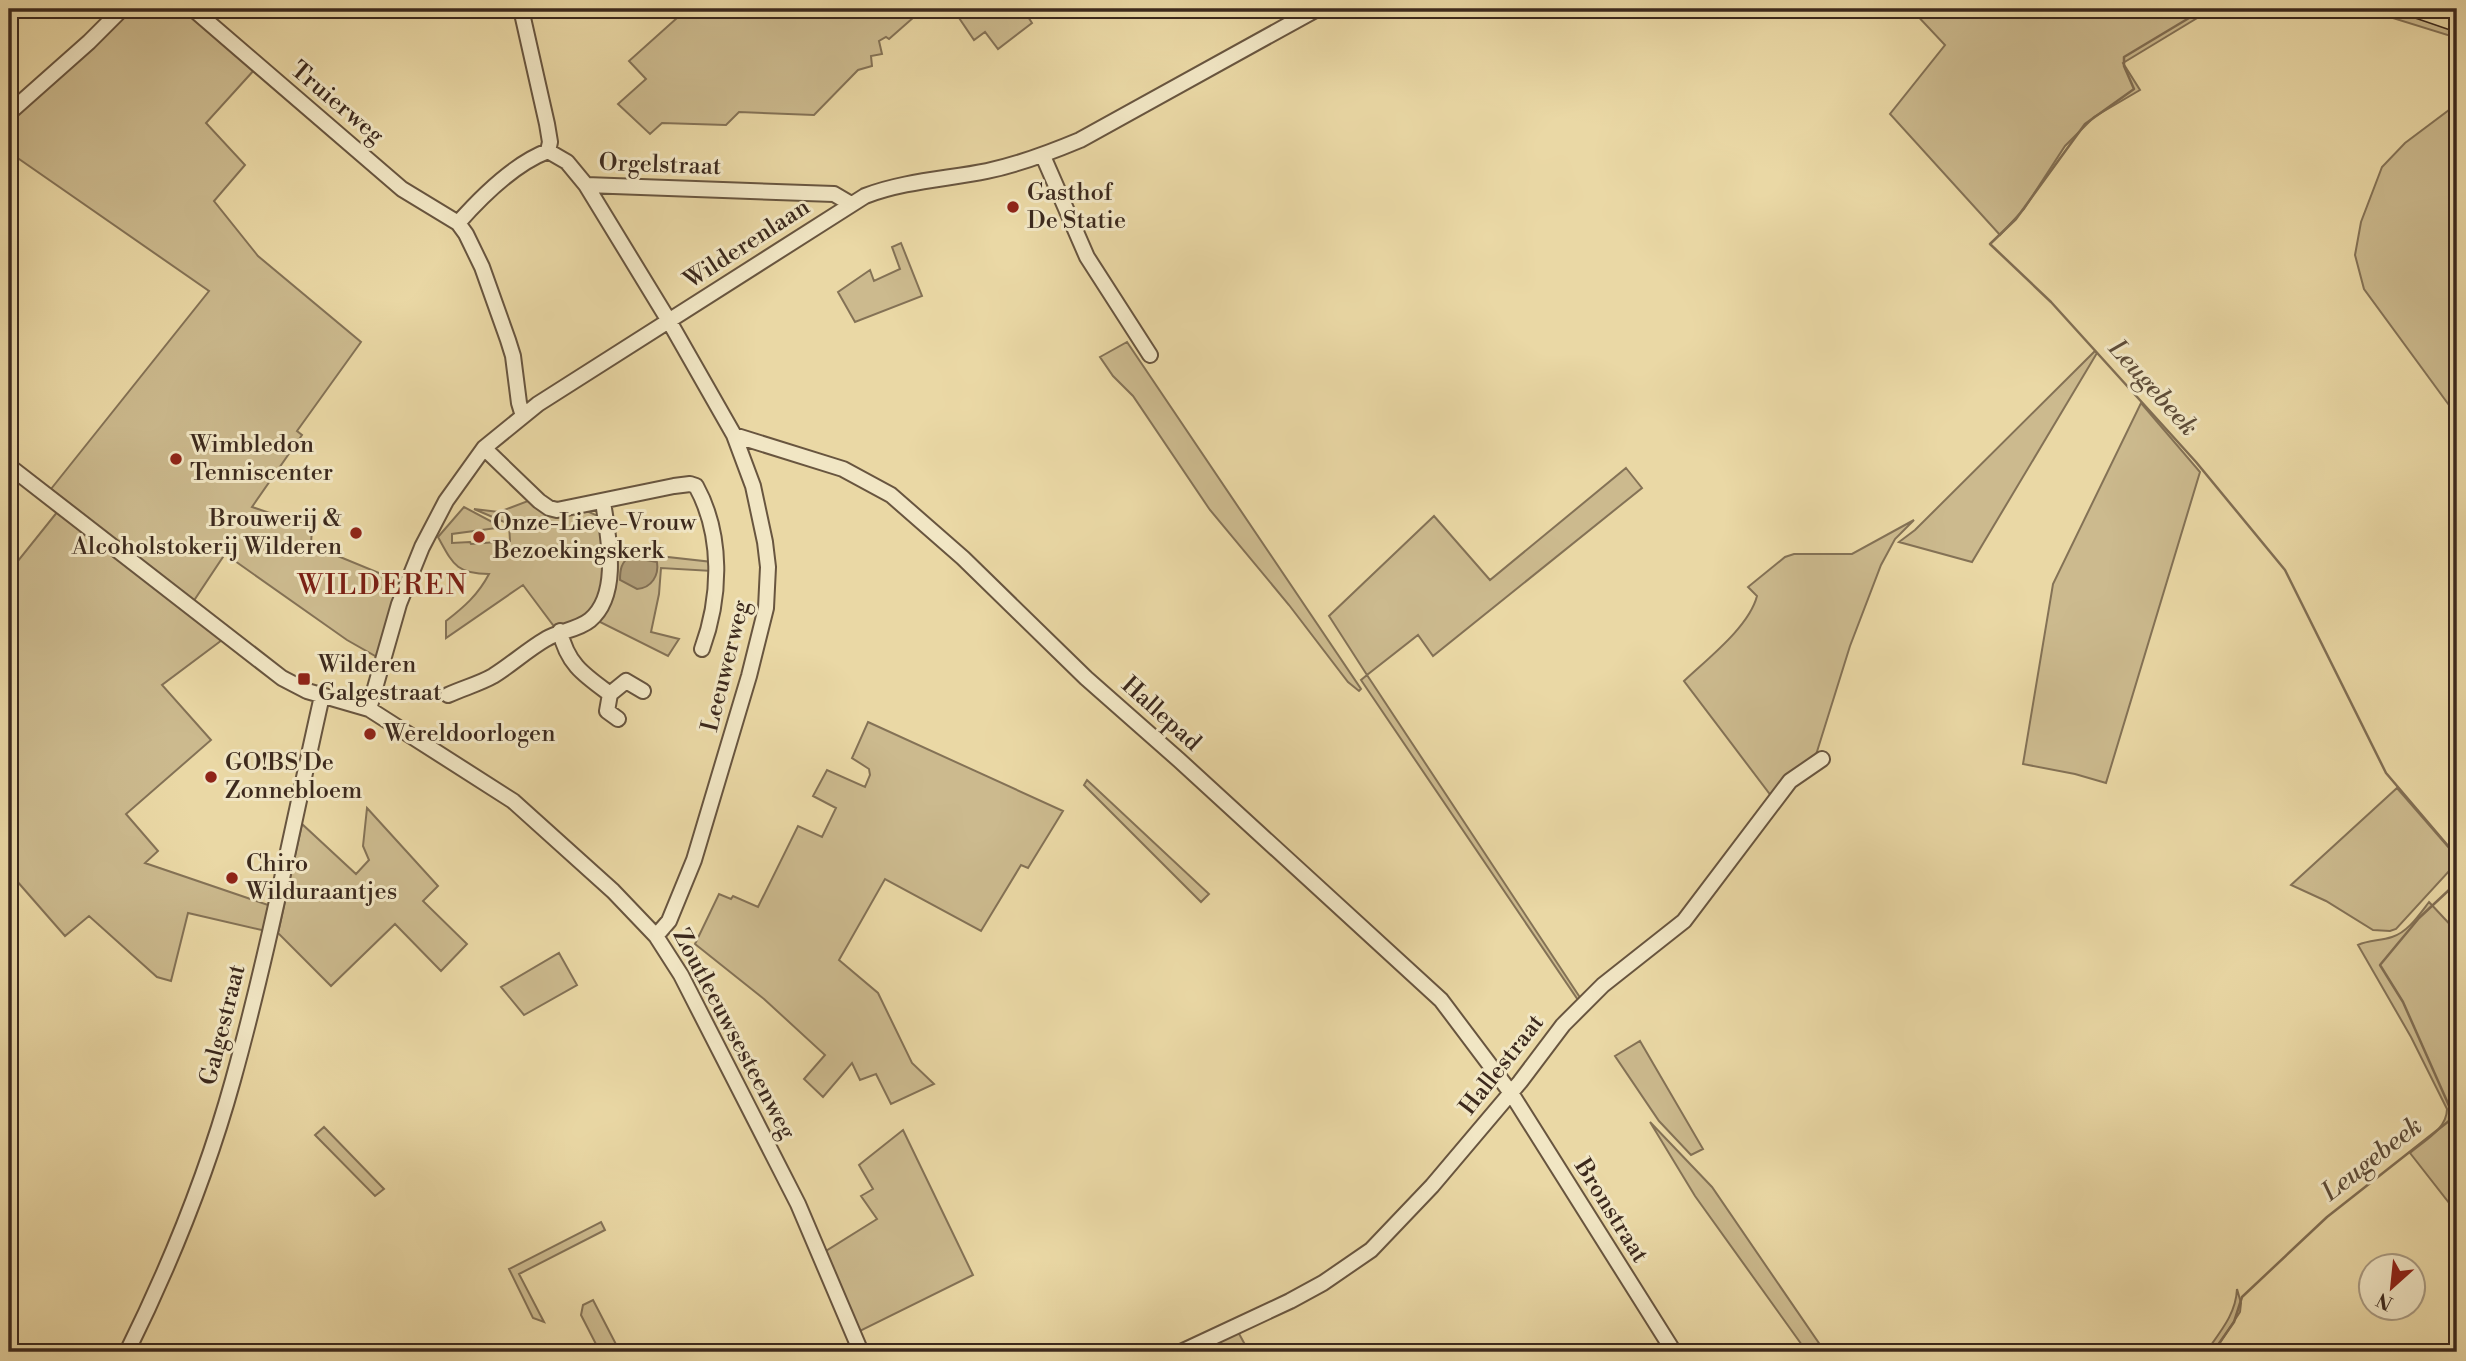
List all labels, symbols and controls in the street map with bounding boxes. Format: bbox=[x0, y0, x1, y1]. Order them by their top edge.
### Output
street label: Truierweg bbox=[284, 55, 390, 151]
street label: Orgelstraat bbox=[598, 148, 722, 182]
place label: Gasthof De Statie bbox=[1027, 178, 1126, 236]
street label: Wilderenlaan bbox=[678, 192, 816, 296]
marker: Gasthof De Statie bbox=[1005, 199, 1021, 215]
water label: Leugebeek bbox=[2101, 332, 2205, 443]
place label: Wimbledon Tenniscenter bbox=[189, 430, 333, 488]
marker: Wimbledon Tenniscenter bbox=[168, 451, 184, 467]
place label: Brouwerij & Alcoholstokerij Wilderen bbox=[71, 504, 342, 562]
place label: Onze-Lieve-Vrouw Bezoekingskerk bbox=[492, 508, 697, 566]
marker: Brouwerij & Alcoholstokerij Wilderen bbox=[348, 525, 364, 541]
marker: Onze-Lieve-Vrouw Bezoekingskerk bbox=[471, 529, 487, 545]
district label: WILDEREN bbox=[296, 568, 469, 603]
street label: Leeuwerweg bbox=[695, 597, 757, 735]
place label: Wilderen Galgestraat bbox=[317, 650, 442, 708]
street label: Hallepad bbox=[1115, 670, 1207, 758]
marker: Wilderen Galgestraat bbox=[296, 671, 312, 687]
place label: Wereldoorlogen bbox=[383, 719, 556, 749]
marker: Wereldoorlogen bbox=[362, 726, 378, 742]
place label: GO!BS De Zonnebloem bbox=[225, 748, 362, 806]
marker: GO!BS De Zonnebloem bbox=[203, 769, 219, 785]
place label: Chiro Wilduraantjes bbox=[245, 849, 397, 907]
marker: Chiro Wilduraantjes bbox=[224, 870, 240, 886]
street label: Zoutleeuwsesteenweg bbox=[666, 923, 803, 1145]
street label: Galgestraat bbox=[194, 961, 253, 1089]
street label: Hallestraat bbox=[1453, 1008, 1551, 1121]
water label: Leugebeek bbox=[2315, 1110, 2429, 1209]
street label: Bronstraat bbox=[1567, 1153, 1655, 1269]
north arrow bbox=[2358, 1252, 2428, 1322]
text: N bbox=[2373, 1287, 2397, 1315]

